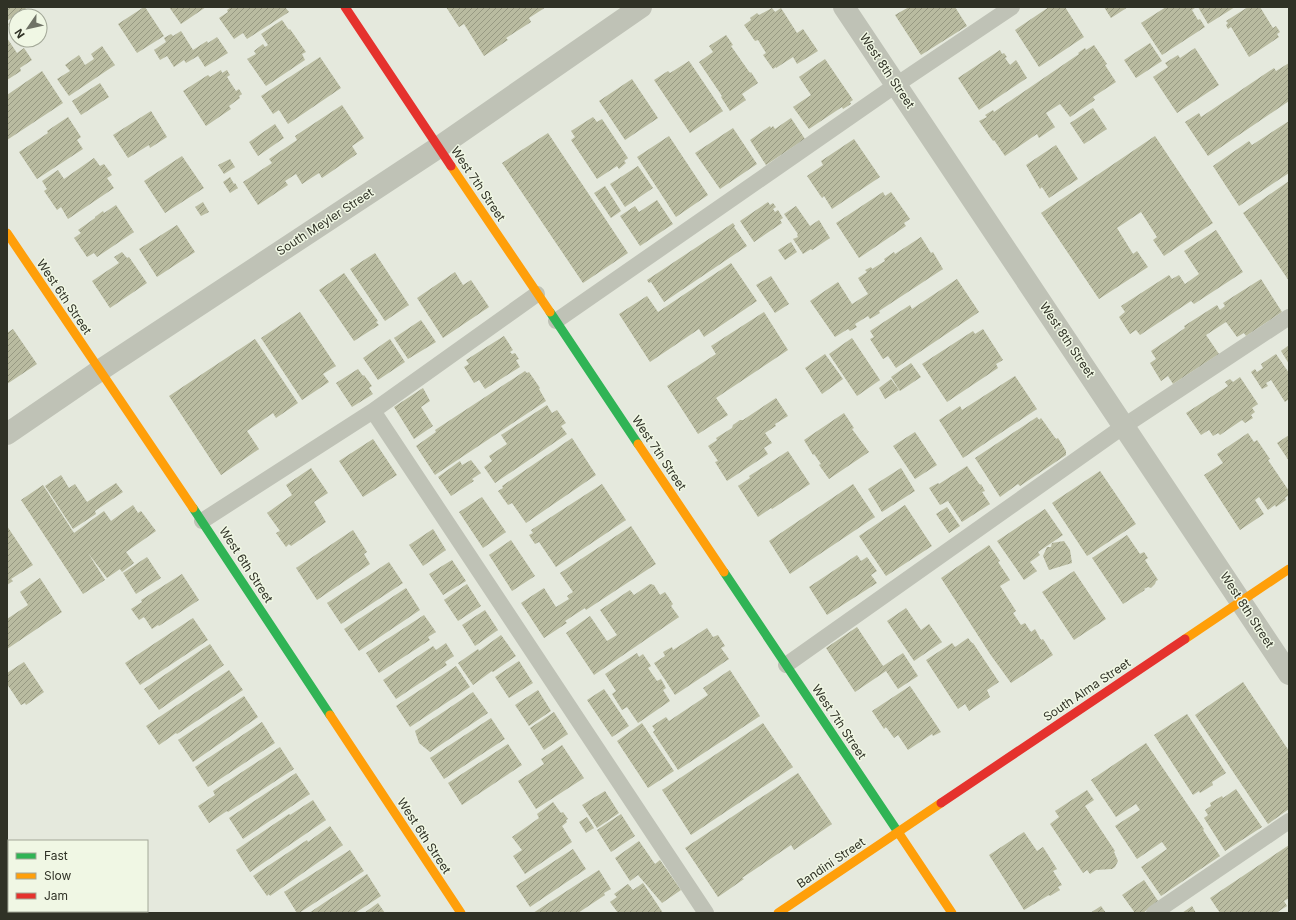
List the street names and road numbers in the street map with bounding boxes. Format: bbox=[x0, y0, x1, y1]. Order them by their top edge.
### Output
street label: West 8th Street bbox=[857, 30, 918, 111]
street label: West 7th Street bbox=[448, 144, 509, 224]
street label: South Meyler Street bbox=[273, 185, 376, 258]
street label: West 6th Street bbox=[34, 256, 95, 337]
street label: West 8th Street bbox=[1037, 299, 1098, 380]
street label: West 7th Street bbox=[629, 413, 690, 493]
street label: West 6th Street bbox=[216, 524, 277, 606]
street label: West 8th Street bbox=[1217, 569, 1278, 651]
street label: South Alma Street bbox=[1040, 655, 1133, 724]
street label: West 7th Street bbox=[809, 682, 870, 762]
street label: West 6th Street bbox=[394, 795, 455, 877]
street label: Bandini Street bbox=[794, 834, 868, 891]

